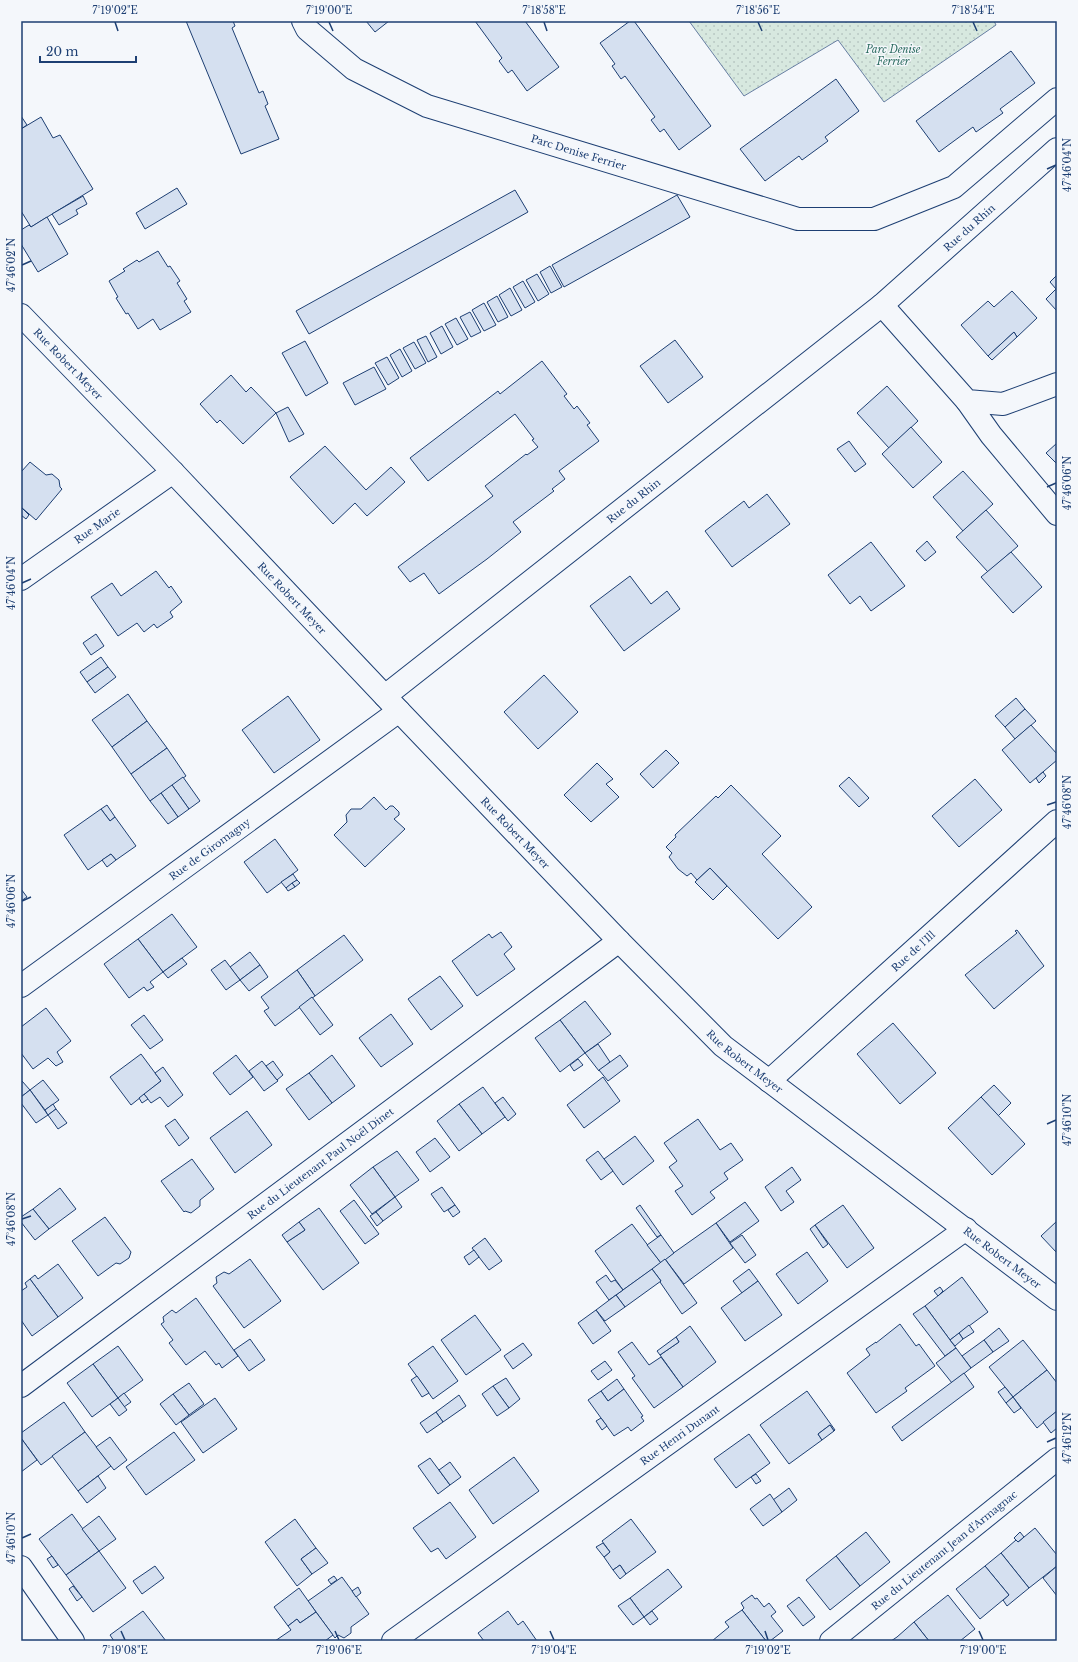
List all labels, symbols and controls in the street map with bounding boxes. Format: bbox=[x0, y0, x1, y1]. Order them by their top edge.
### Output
text: 7°19'02"E bbox=[92, 4, 138, 17]
text: 7°19'00"E bbox=[306, 4, 352, 17]
text: 7°18'58"E bbox=[522, 4, 566, 17]
text: 7°18'56"E bbox=[736, 4, 780, 17]
text: 7°18'54"E bbox=[951, 4, 995, 17]
scale bar bbox=[40, 38, 136, 64]
park label: Parc Denise Ferrier bbox=[865, 43, 921, 68]
text: 20 m bbox=[46, 44, 78, 59]
street label: Parc Denise Ferrier bbox=[529, 132, 628, 173]
text: 47°46'04"N bbox=[1061, 138, 1074, 192]
street label: Rue du Rhin bbox=[941, 201, 998, 254]
text: 47°46'02"N bbox=[5, 238, 18, 292]
street label: Rue Robert Meyer bbox=[31, 325, 106, 402]
text: 47°46'06"N bbox=[1061, 456, 1074, 510]
street label: Rue du Rhin bbox=[604, 475, 663, 526]
street label: Rue Marie bbox=[71, 505, 123, 546]
text: 47°46'04"N bbox=[5, 556, 18, 610]
street label: Rue Robert Meyer bbox=[255, 559, 329, 637]
text: 47°46'08"N bbox=[1061, 775, 1074, 829]
street label: Rue Robert Meyer bbox=[478, 794, 553, 871]
street label: Rue de Giromagny bbox=[166, 815, 253, 883]
text: 47°46'06"N bbox=[5, 874, 18, 928]
street label: Rue de l'Ill bbox=[888, 928, 938, 974]
street label: Rue Robert Meyer bbox=[704, 1027, 786, 1096]
text: 47°46'10"N bbox=[1061, 1094, 1074, 1146]
street label: Rue du Lieutenant Paul Noël Dinet bbox=[245, 1105, 396, 1222]
text: 47°46'08"N bbox=[5, 1192, 18, 1246]
street label: Rue Robert Meyer bbox=[961, 1224, 1044, 1291]
street label: Rue Henri Dunant bbox=[637, 1402, 722, 1468]
text: 47°46'12"N bbox=[1061, 1412, 1074, 1464]
street label: Rue du Lieutenant Jean d'Armagnac bbox=[868, 1487, 1020, 1613]
text: 47°46'10"N bbox=[5, 1512, 18, 1564]
text: 7°19'08"E bbox=[102, 1644, 148, 1657]
text: 7°19'06"E bbox=[316, 1644, 362, 1657]
text: 7°19'04"E bbox=[531, 1644, 577, 1657]
text: 7°19'02"E bbox=[745, 1644, 791, 1657]
text: 7°19'00"E bbox=[960, 1644, 1006, 1657]

